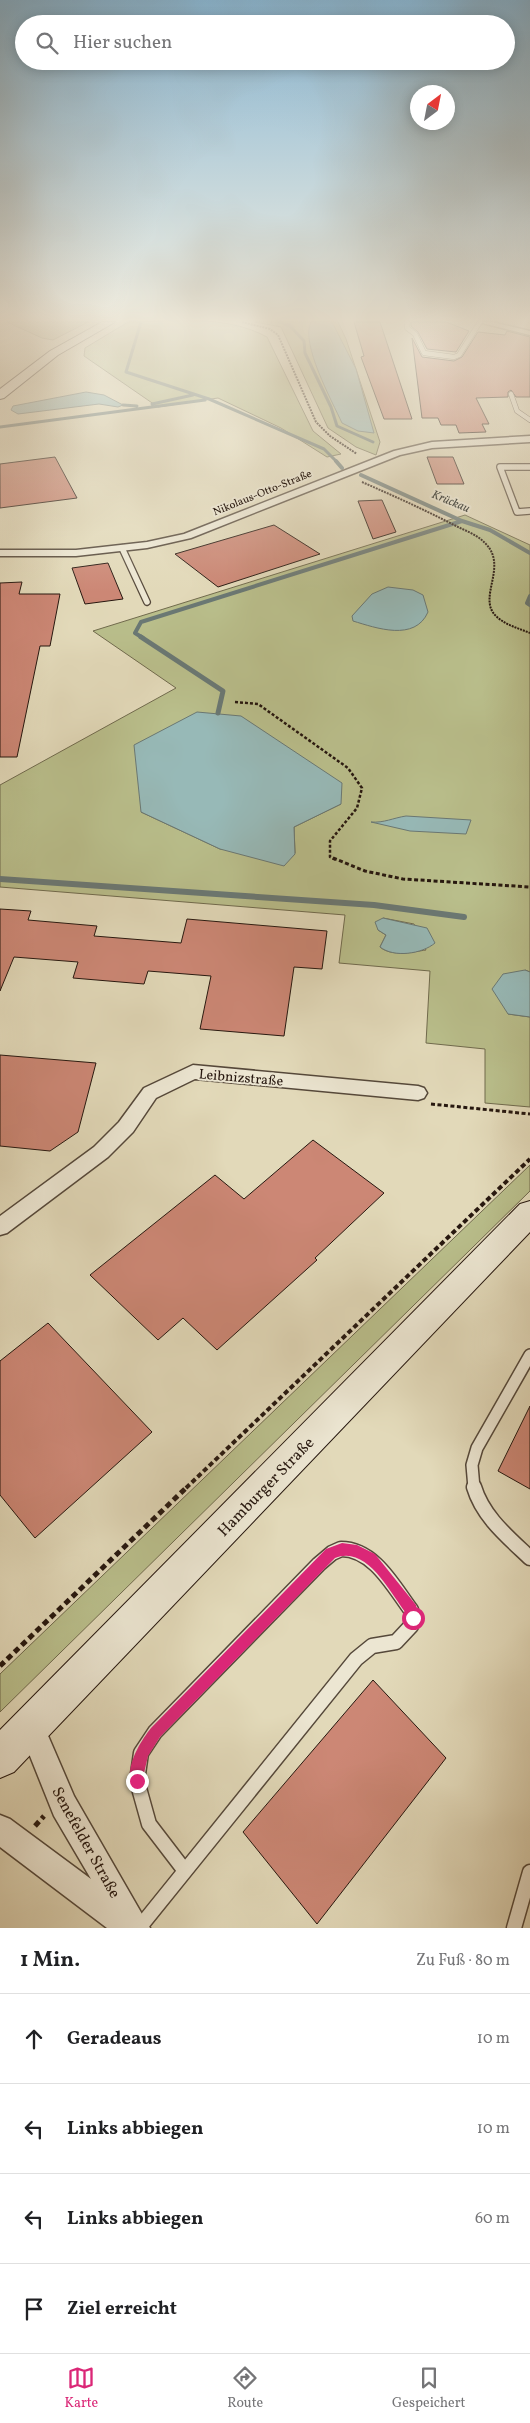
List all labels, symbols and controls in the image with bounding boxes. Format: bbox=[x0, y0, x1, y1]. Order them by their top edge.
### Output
search box bbox=[15, 15, 515, 70]
icon: search bbox=[33, 29, 61, 57]
text: Hier suchen bbox=[73, 30, 172, 56]
north arrow bbox=[410, 85, 455, 130]
street label: Nikolaus-Otto-Straße bbox=[211, 467, 314, 520]
water label: Krückau bbox=[429, 487, 472, 517]
street label: Leibnizstraße bbox=[198, 1065, 284, 1092]
street label: Hamburger Straße bbox=[213, 1433, 320, 1542]
route start bbox=[402, 1607, 425, 1630]
route end bbox=[126, 1770, 149, 1793]
street label: Senefelder Straße bbox=[46, 1783, 125, 1903]
text: 1 Min. bbox=[20, 1946, 80, 1975]
text: Zu Fuß · 80 m bbox=[416, 1950, 510, 1972]
icon: ahead bbox=[20, 2025, 48, 2053]
text: Geradeaus bbox=[67, 2026, 162, 2052]
text: 10 m bbox=[477, 2028, 510, 2050]
icon: left bbox=[20, 2115, 48, 2143]
text: Links abbiegen bbox=[67, 2116, 204, 2142]
text: 10 m bbox=[477, 2118, 510, 2140]
icon: left bbox=[20, 2205, 48, 2233]
text: Links abbiegen bbox=[67, 2206, 204, 2232]
text: 60 m bbox=[475, 2208, 510, 2230]
icon: arrive bbox=[20, 2295, 48, 2323]
text: Ziel erreicht bbox=[67, 2296, 177, 2322]
tab: Karte bbox=[64, 2364, 98, 2413]
tab: Route bbox=[227, 2364, 263, 2413]
tab: Gespeichert bbox=[392, 2364, 466, 2413]

